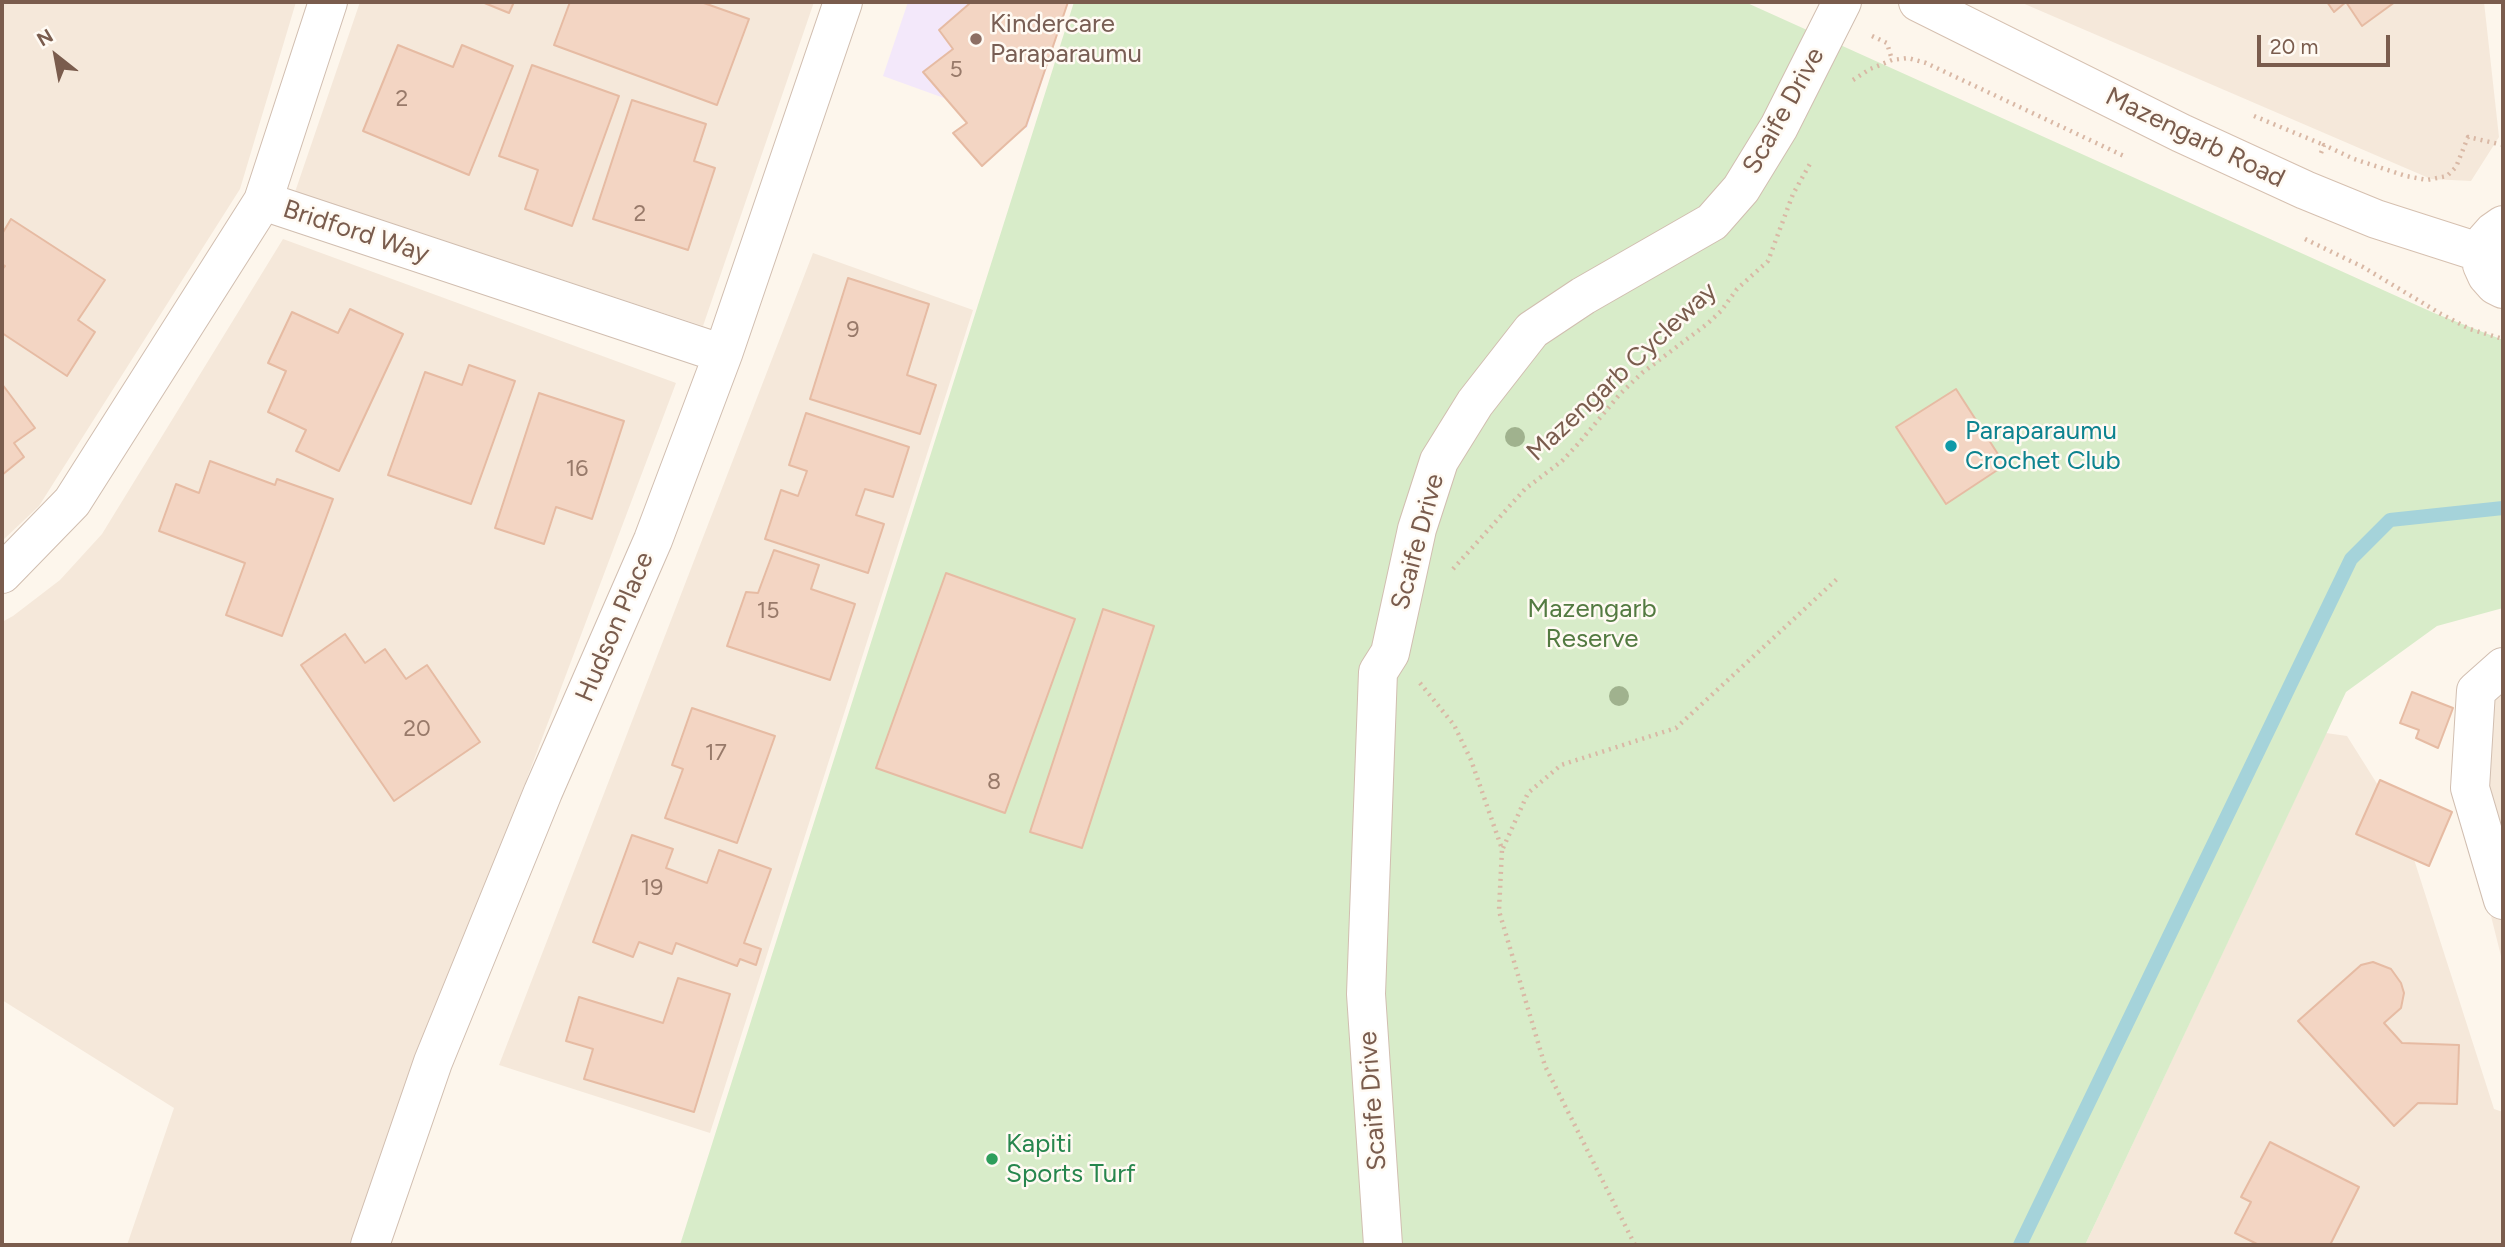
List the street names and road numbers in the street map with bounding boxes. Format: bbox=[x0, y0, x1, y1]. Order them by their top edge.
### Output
street label: Scaife Drive bbox=[1737, 42, 1831, 180]
street label: Mazengarb Road bbox=[2100, 81, 2290, 195]
street label: Bridford Way bbox=[279, 194, 433, 270]
street label: Mazengarb Cycleway bbox=[1521, 276, 1723, 468]
street label: Scaife Drive bbox=[1385, 471, 1451, 613]
street label: Hudson Place bbox=[569, 547, 661, 707]
street label: Scaife Drive bbox=[1353, 1030, 1393, 1172]

